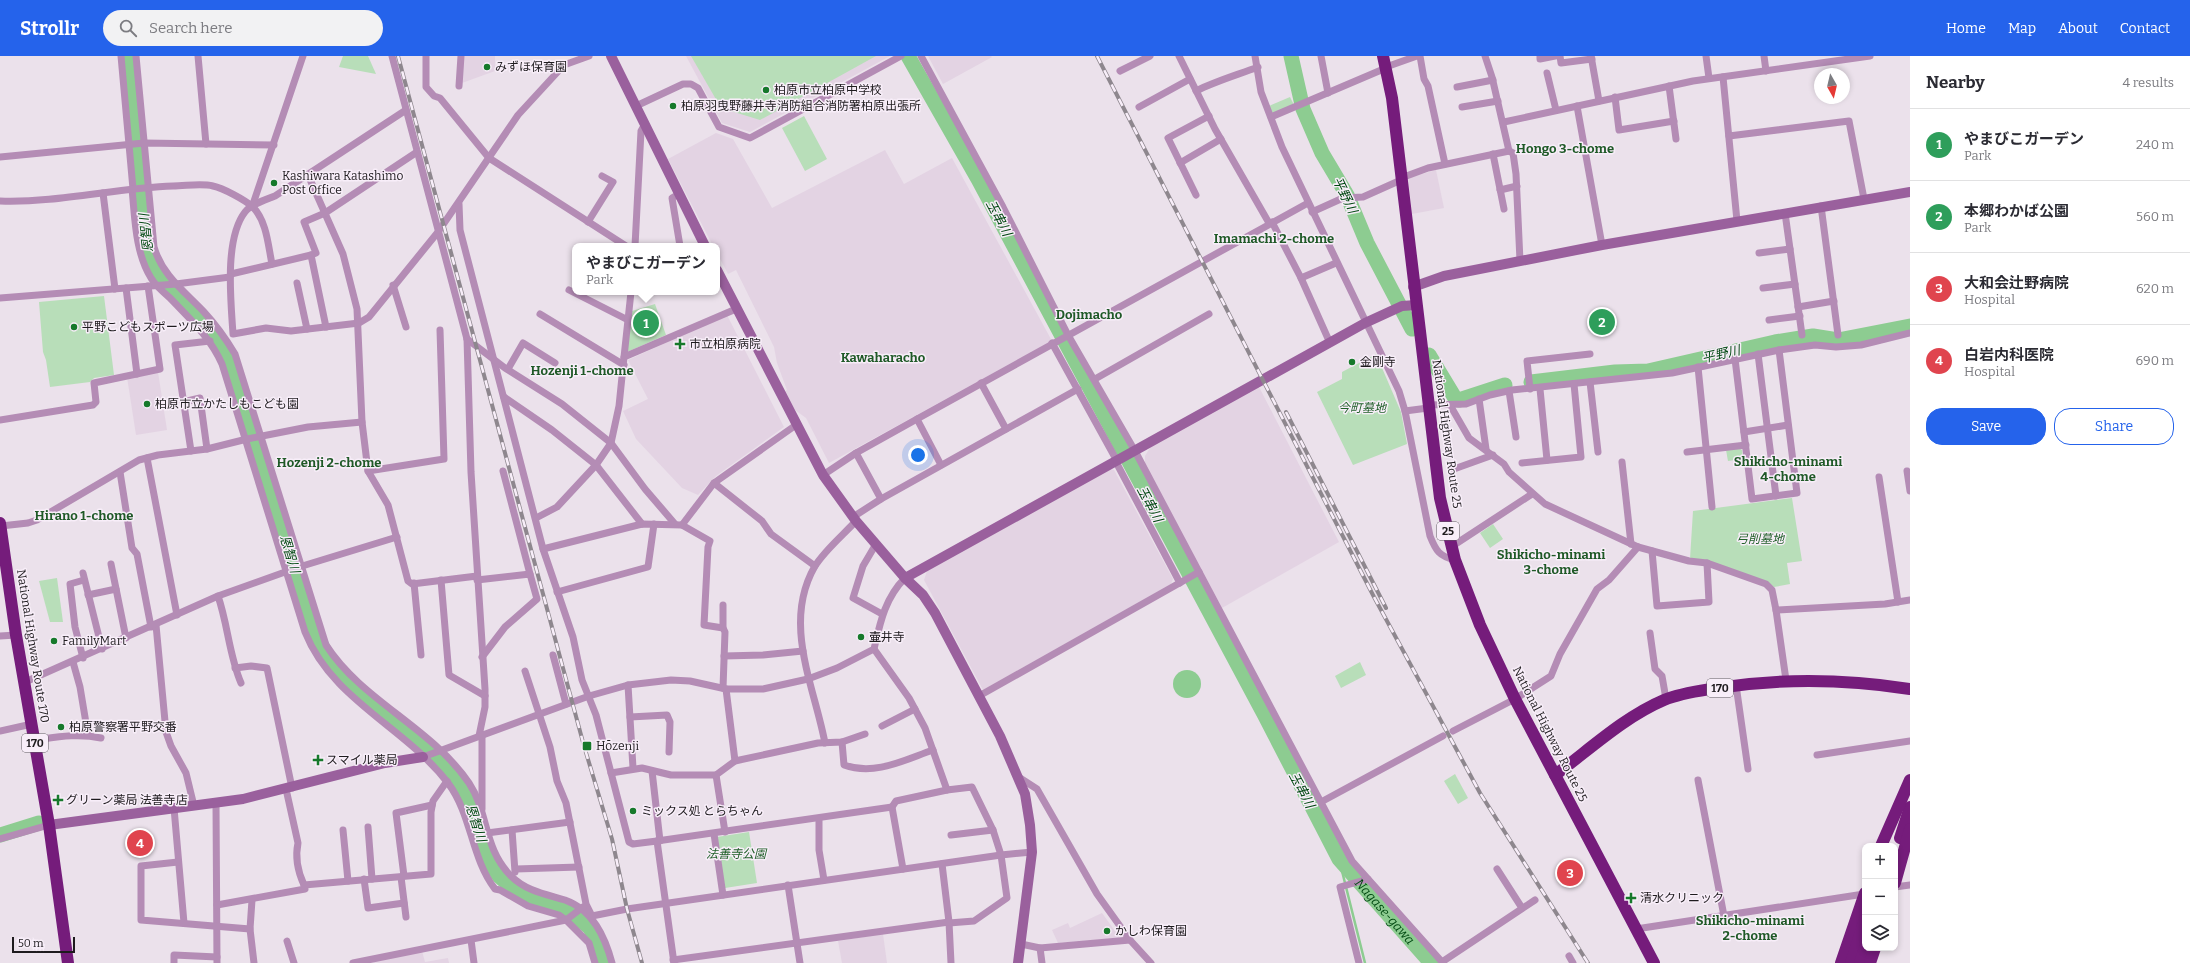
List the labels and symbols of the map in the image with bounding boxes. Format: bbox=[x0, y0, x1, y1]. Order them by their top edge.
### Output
place label: みずほ保育園 bbox=[495, 60, 567, 74]
marker: みずほ保育園 bbox=[482, 62, 492, 72]
north arrow bbox=[1814, 68, 1850, 104]
place label: 柏原市立柏原中学校 bbox=[774, 83, 882, 97]
marker: 柏原市立柏原中学校 bbox=[761, 85, 771, 95]
place label: 柏原羽曳野藤井寺消防組合消防署柏原出張所 bbox=[681, 99, 921, 113]
marker: 柏原羽曳野藤井寺消防組合消防署柏原出張所 bbox=[668, 101, 678, 111]
district label: Hongo 3-chome bbox=[1516, 141, 1614, 156]
place label: Kashiwara Katashimo Post Office bbox=[282, 169, 403, 197]
water label: 平野川 bbox=[1330, 174, 1361, 218]
marker: Kashiwara Katashimo Post Office bbox=[269, 178, 279, 188]
water label: 玉串川 bbox=[983, 197, 1016, 240]
water label: 恩智川 bbox=[136, 211, 156, 253]
district label: Imamachi 2-chome bbox=[1214, 231, 1334, 246]
district label: Dojimacho bbox=[1056, 307, 1123, 323]
pin: 2 bbox=[1589, 307, 1615, 337]
pin: 1 bbox=[633, 308, 659, 338]
place label: 平野こどもスポーツ広場 bbox=[82, 320, 214, 334]
marker: 平野こどもスポーツ広場 bbox=[69, 322, 79, 332]
place label: 市立柏原病院 bbox=[689, 337, 761, 351]
marker: 市立柏原病院 bbox=[674, 338, 686, 350]
water label: 平野川 bbox=[1700, 342, 1744, 366]
district label: Kawaharacho bbox=[841, 350, 926, 365]
place label: 金剛寺 bbox=[1360, 355, 1396, 369]
marker: 金剛寺 bbox=[1347, 357, 1357, 367]
street label: National Highway Route 25 bbox=[1430, 359, 1464, 509]
district label: Hozenji 1-chome bbox=[530, 363, 634, 379]
place label: 柏原市立かたしもこども園 bbox=[155, 397, 299, 411]
marker: 柏原市立かたしもこども園 bbox=[142, 399, 152, 409]
park label: 今町墓地 bbox=[1338, 401, 1388, 415]
your location bbox=[908, 445, 928, 465]
district label: Shikicho-minami 4-chome bbox=[1734, 454, 1842, 484]
district label: Hozenji 2-chome bbox=[277, 455, 381, 471]
water label: 玉串川 bbox=[1134, 483, 1167, 526]
district label: Hirano 1-chome bbox=[35, 508, 133, 523]
road number: 25 bbox=[1437, 522, 1459, 540]
park label: 弓削墓地 bbox=[1736, 532, 1786, 546]
water label: 恩智川 bbox=[277, 533, 303, 577]
district label: Shikicho-minami 3-chome bbox=[1497, 547, 1605, 577]
street label: National Highway Route 170 bbox=[14, 568, 52, 724]
place label: 壷井寺 bbox=[869, 630, 905, 644]
marker: 壷井寺 bbox=[856, 632, 866, 642]
place label: FamilyMart bbox=[62, 634, 127, 648]
marker: FamilyMart bbox=[49, 636, 59, 646]
street label: National Highway Route 25 bbox=[1510, 664, 1590, 804]
road number: 170 bbox=[1707, 679, 1733, 697]
place label: 柏原警察署平野交番 bbox=[69, 720, 177, 734]
marker: 柏原警察署平野交番 bbox=[56, 722, 66, 732]
road number: 170 bbox=[22, 734, 48, 752]
place label: Hōzenji bbox=[596, 739, 639, 753]
marker: Hōzenji bbox=[581, 740, 593, 752]
place label: スマイル薬局 bbox=[326, 753, 398, 767]
marker: スマイル薬局 bbox=[313, 755, 323, 765]
water label: 玉串川 bbox=[1286, 769, 1319, 812]
place label: グリーン薬局 法善寺店 bbox=[66, 793, 188, 807]
marker: グリーン薬局 法善寺店 bbox=[53, 795, 63, 805]
water label: 恩智川 bbox=[463, 802, 490, 846]
place label: ミックス処 とらちゃん bbox=[641, 804, 763, 818]
marker: ミックス処 とらちゃん bbox=[628, 806, 638, 816]
pin: 4 bbox=[127, 828, 153, 858]
park label: 法善寺公園 bbox=[706, 847, 768, 861]
pin: 3 bbox=[1557, 858, 1583, 888]
water label: Nagase-gawa bbox=[1352, 875, 1418, 947]
place label: 清水クリニック bbox=[1640, 891, 1724, 905]
marker: 清水クリニック bbox=[1625, 892, 1637, 904]
district label: Shikicho-minami 2-chome bbox=[1696, 913, 1804, 943]
place label: かしわ保育園 bbox=[1115, 924, 1187, 938]
marker: かしわ保育園 bbox=[1102, 926, 1112, 936]
scale bar bbox=[12, 935, 75, 954]

